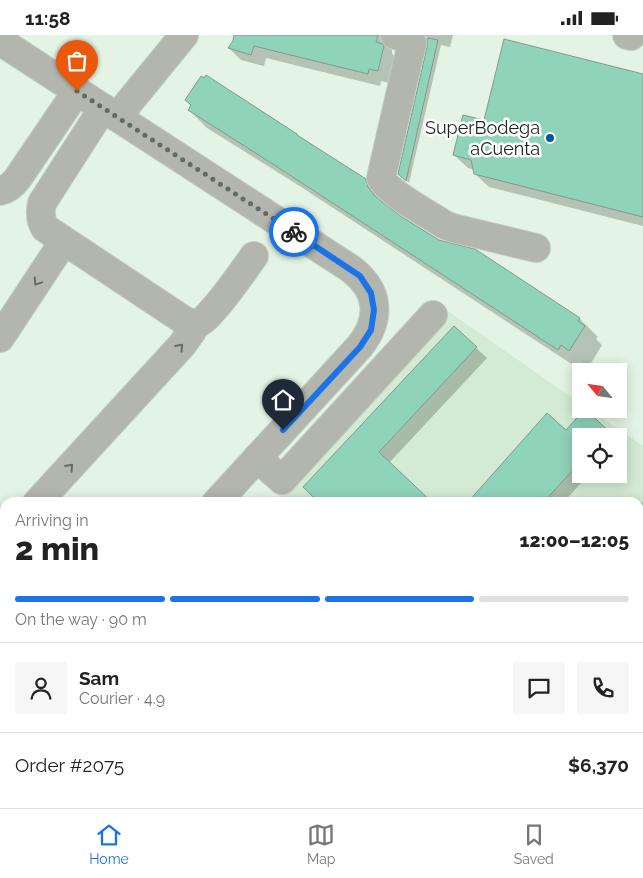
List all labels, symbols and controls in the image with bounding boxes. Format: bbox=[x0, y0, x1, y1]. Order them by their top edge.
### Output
text: 11:58 bbox=[25, 7, 70, 29]
pin bbox=[56, 40, 98, 91]
icon: bag bbox=[63, 47, 91, 75]
place label: SuperBodega aCuenta bbox=[425, 117, 540, 159]
marker: SuperBodega aCuenta bbox=[544, 132, 556, 144]
courier bbox=[269, 207, 319, 257]
icon: bike bbox=[280, 218, 308, 246]
one-way arrow bbox=[34, 276, 43, 286]
one-way arrow bbox=[174, 343, 183, 352]
north arrow bbox=[572, 363, 628, 417]
map controls bbox=[572, 363, 627, 483]
pin bbox=[262, 379, 304, 430]
icon: home bbox=[269, 386, 297, 414]
button: locate bbox=[572, 428, 627, 483]
one-way arrow bbox=[64, 463, 73, 472]
text: Arriving in bbox=[15, 511, 89, 530]
text: 12:00–12:05 bbox=[520, 529, 629, 551]
text: 2 min bbox=[15, 530, 99, 567]
text: On the way · 90 m bbox=[15, 610, 147, 629]
button: person bbox=[15, 662, 67, 714]
button: chat bbox=[513, 662, 565, 714]
button: phone bbox=[577, 662, 629, 714]
text: Sam bbox=[79, 667, 119, 689]
text: Courier · 4.9 bbox=[79, 689, 165, 708]
text: Order #2075 bbox=[15, 754, 124, 776]
text: $6,370 bbox=[568, 754, 629, 776]
tab: Home bbox=[89, 821, 129, 867]
tab: Map bbox=[307, 821, 336, 867]
tab: Saved bbox=[514, 821, 554, 867]

